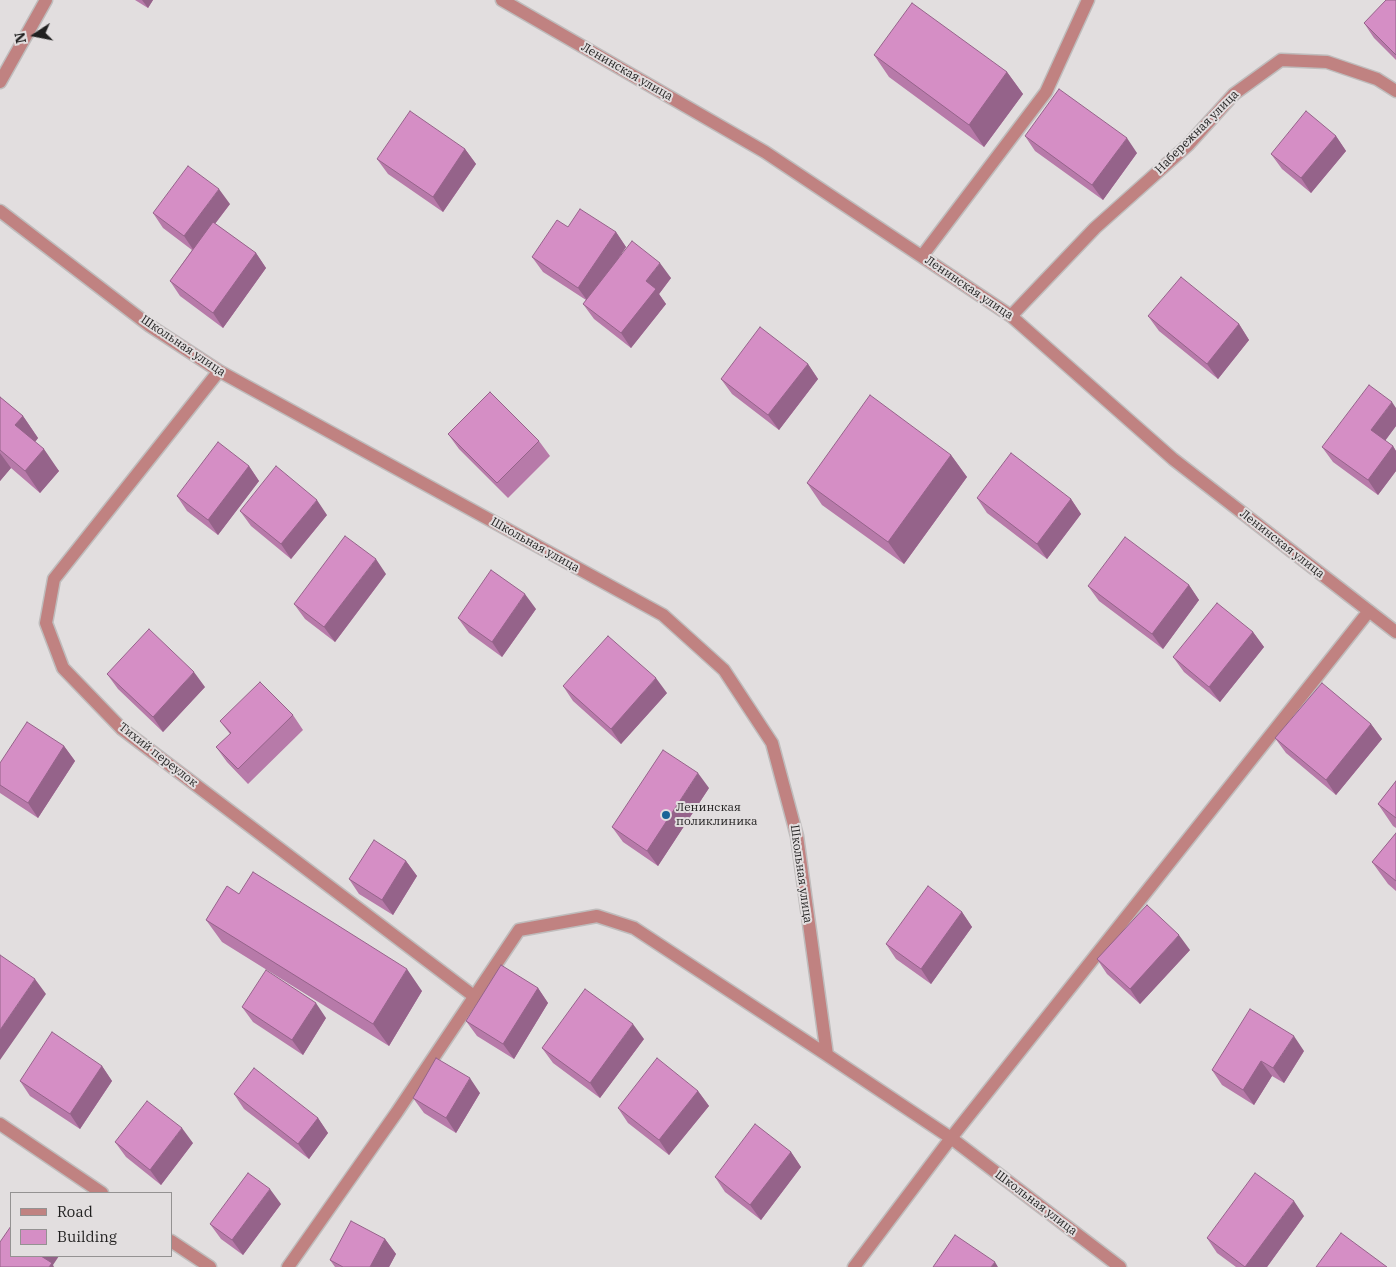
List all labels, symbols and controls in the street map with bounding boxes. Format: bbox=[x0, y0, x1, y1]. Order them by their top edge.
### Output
north arrow bbox=[10, 10, 60, 60]
text: N bbox=[10, 31, 30, 45]
street label: Ленинская улица bbox=[579, 40, 675, 104]
street label: Набережная улица bbox=[1152, 87, 1242, 177]
street label: Ленинская улица bbox=[922, 253, 1016, 323]
street label: Школьная улица bbox=[138, 312, 228, 380]
street label: Ленинская улица bbox=[1237, 507, 1327, 581]
street label: Школьная улица bbox=[488, 515, 582, 575]
street label: Тихий переулок bbox=[116, 720, 200, 790]
place label: Ленинская поликлиника bbox=[676, 801, 758, 829]
marker: Ленинская поликлиника bbox=[660, 809, 672, 821]
street label: Школьная улица bbox=[787, 824, 815, 924]
street label: Школьная улица bbox=[992, 1167, 1080, 1239]
legend bbox=[10, 1192, 172, 1257]
text: Road bbox=[57, 1202, 93, 1221]
text: Building bbox=[57, 1227, 117, 1246]

